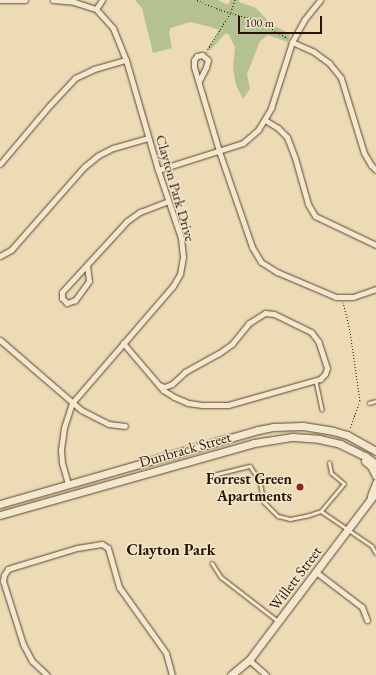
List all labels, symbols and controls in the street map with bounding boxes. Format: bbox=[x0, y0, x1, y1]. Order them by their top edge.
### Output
scale bar bbox=[240, 8, 324, 34]
text: 100 m bbox=[245, 15, 274, 31]
street label: Clayton Park Drive bbox=[152, 133, 200, 243]
street label: Dunbrack Street bbox=[137, 427, 233, 471]
place label: Forrest Green Apartments bbox=[206, 469, 292, 504]
marker: Forrest Green Apartments bbox=[295, 482, 305, 492]
district label: Clayton Park bbox=[127, 540, 215, 560]
street label: Willett Street bbox=[265, 542, 325, 614]

